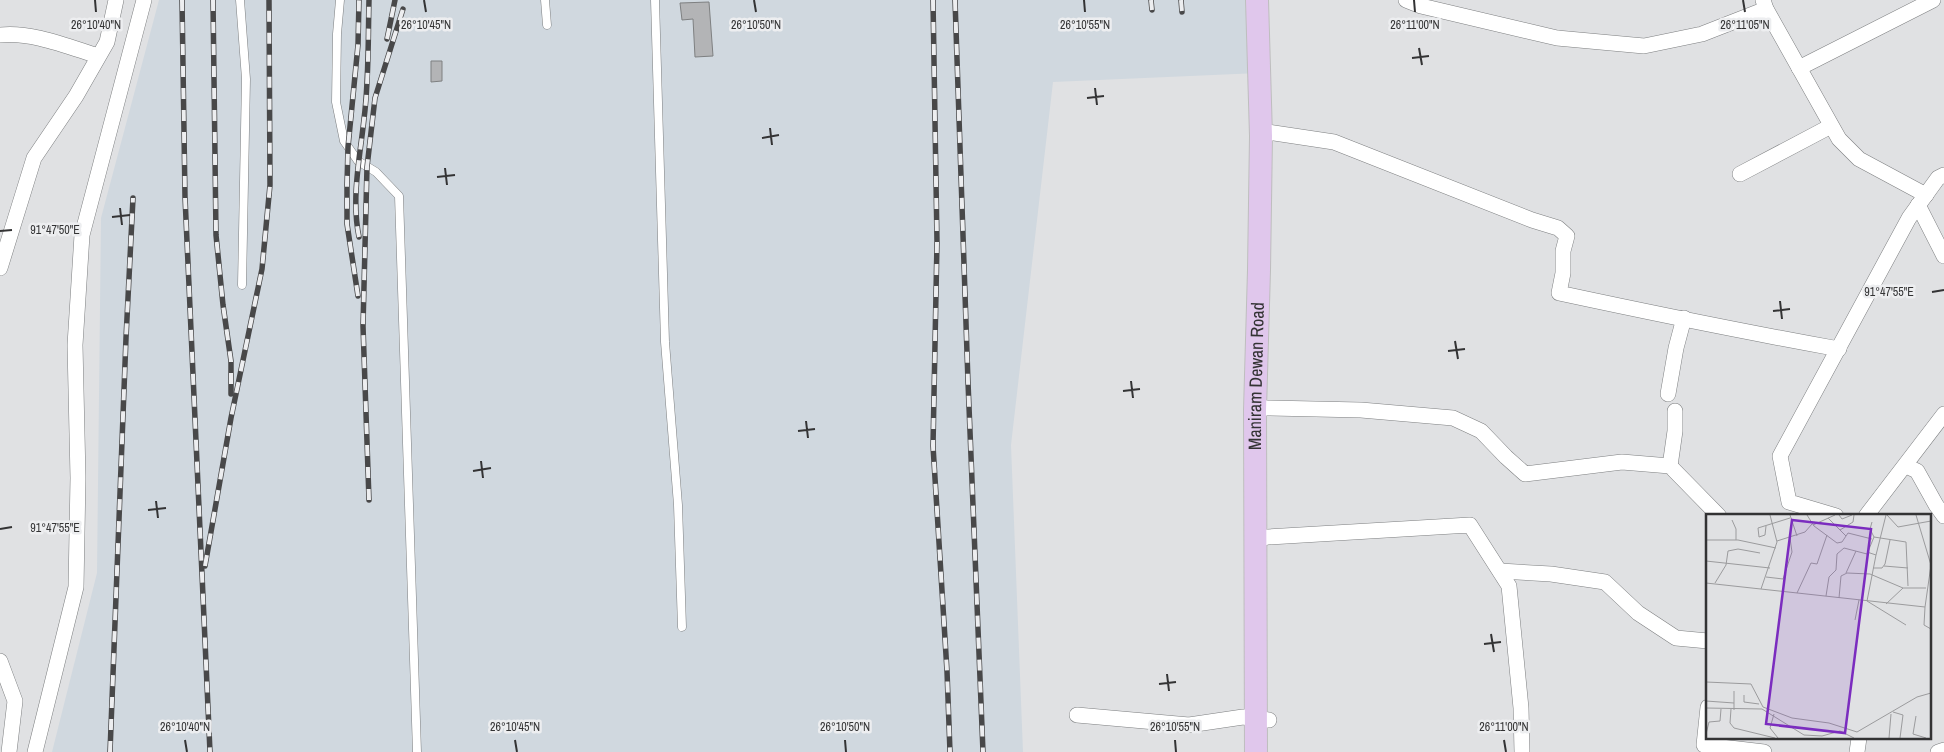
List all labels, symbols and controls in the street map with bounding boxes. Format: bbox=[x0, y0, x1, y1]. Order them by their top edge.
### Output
text: 26°10'40"N bbox=[71, 17, 121, 33]
text: 26°10'45"N bbox=[401, 17, 451, 33]
text: 26°10'50"N bbox=[731, 17, 781, 33]
text: 26°10'55"N bbox=[1060, 17, 1110, 33]
text: 26°11'00"N bbox=[1390, 17, 1440, 33]
text: 26°11'05"N bbox=[1720, 17, 1770, 33]
text: 91°47'50"E bbox=[30, 222, 80, 238]
text: 91°47'55"E bbox=[1864, 284, 1914, 300]
street label: Maniram Dewan Road bbox=[1242, 302, 1270, 450]
inset map bbox=[1706, 514, 1932, 740]
text: 91°47'55"E bbox=[30, 520, 80, 536]
text: 26°10'40"N bbox=[160, 719, 210, 735]
text: 26°10'45"N bbox=[490, 719, 540, 735]
text: 26°10'50"N bbox=[820, 719, 870, 735]
text: 26°10'55"N bbox=[1150, 719, 1200, 735]
text: 26°11'00"N bbox=[1479, 719, 1529, 735]

